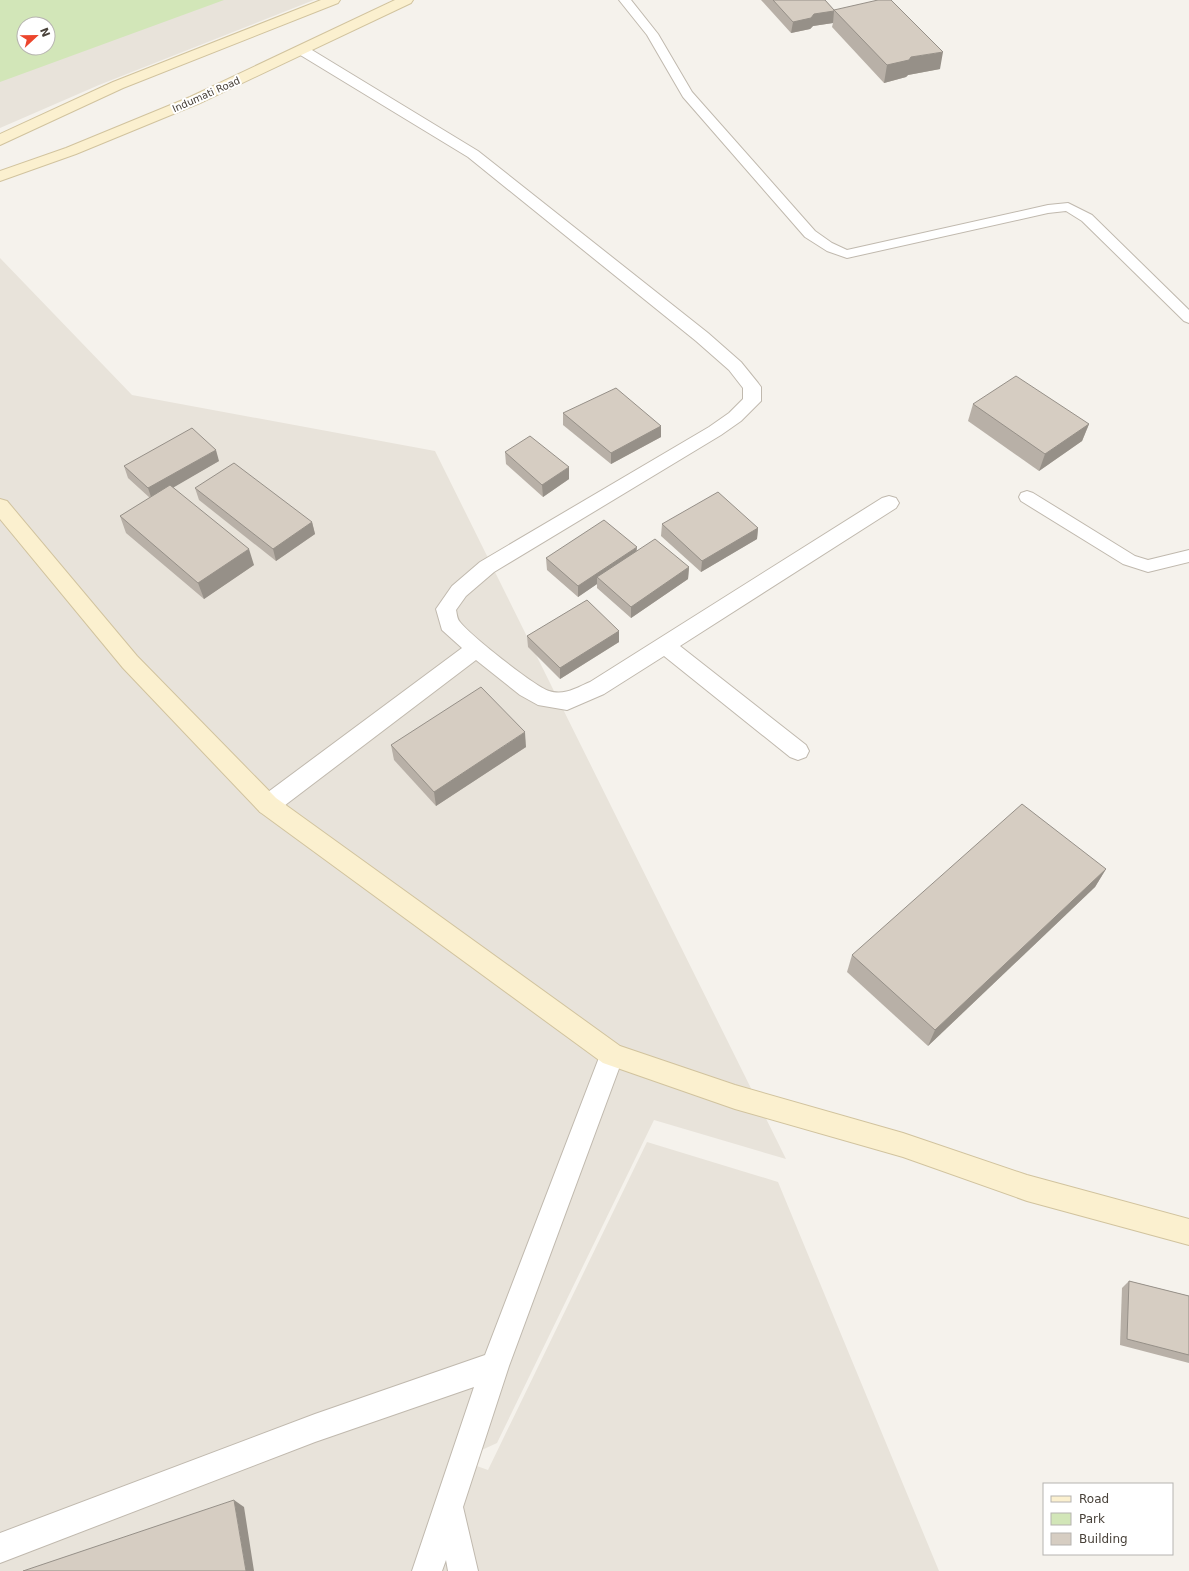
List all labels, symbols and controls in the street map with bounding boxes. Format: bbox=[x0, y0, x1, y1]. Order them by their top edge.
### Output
north arrow bbox=[16, 16, 56, 56]
text: N bbox=[37, 26, 53, 39]
street label: Indumati Road bbox=[171, 75, 242, 114]
legend bbox=[1043, 1483, 1173, 1555]
text: Road bbox=[1079, 1492, 1109, 1506]
text: Park bbox=[1079, 1512, 1105, 1526]
text: Building bbox=[1079, 1532, 1128, 1546]

